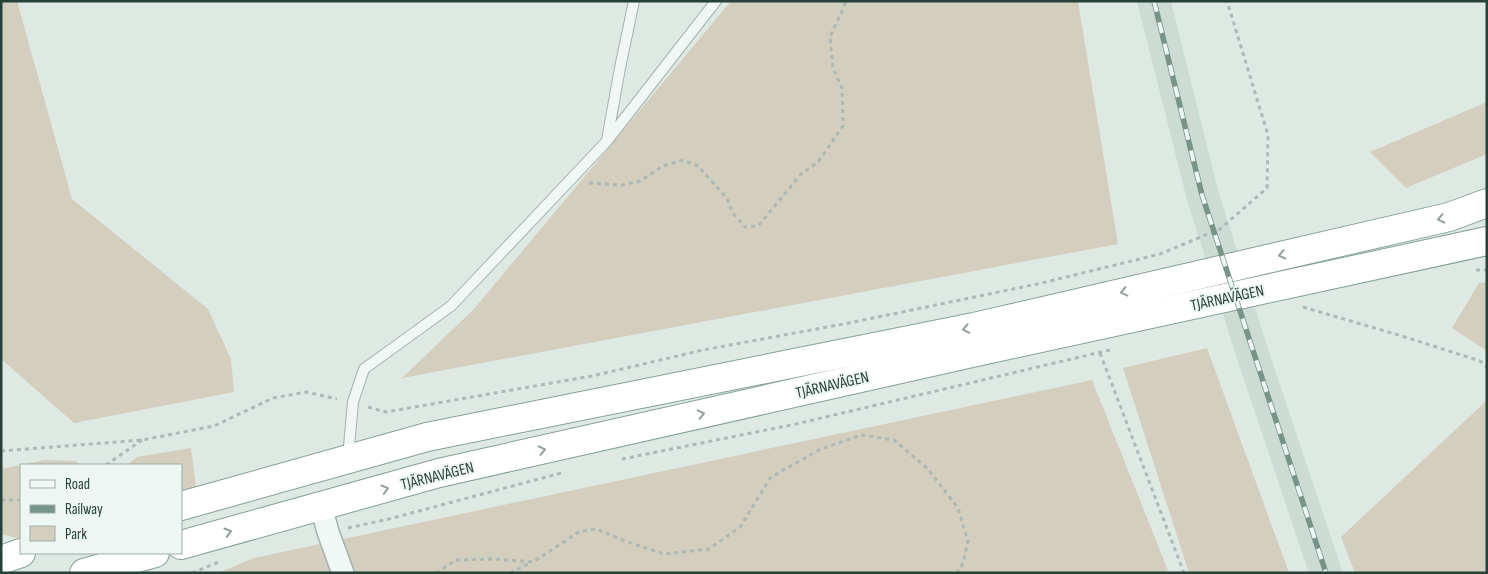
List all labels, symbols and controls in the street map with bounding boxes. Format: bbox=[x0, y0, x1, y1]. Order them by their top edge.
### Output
one-way arrow bbox=[1436, 213, 1445, 224]
one-way arrow bbox=[1278, 249, 1287, 260]
street label: TJÄRNAVÄGEN bbox=[1189, 281, 1266, 316]
one-way arrow bbox=[1120, 286, 1129, 297]
one-way arrow bbox=[961, 323, 970, 333]
street label: TJÄRNAVÄGEN bbox=[794, 368, 871, 403]
one-way arrow bbox=[696, 409, 705, 420]
one-way arrow bbox=[538, 445, 547, 456]
street label: TJÄRNAVÄGEN bbox=[399, 458, 476, 495]
legend bbox=[20, 464, 182, 554]
text: Road bbox=[65, 475, 90, 494]
one-way arrow bbox=[380, 484, 388, 494]
text: Railway bbox=[65, 500, 103, 519]
text: Park bbox=[65, 525, 87, 544]
one-way arrow bbox=[224, 528, 232, 538]

